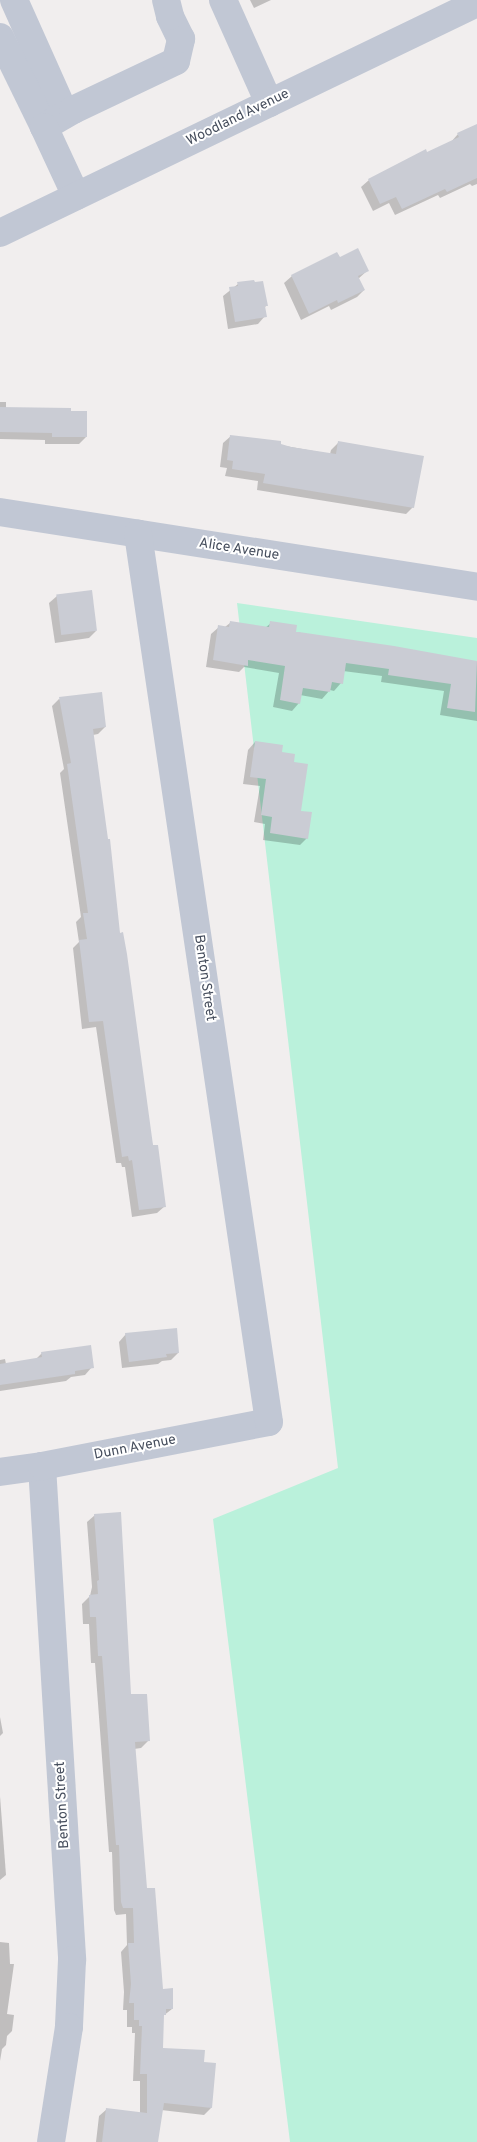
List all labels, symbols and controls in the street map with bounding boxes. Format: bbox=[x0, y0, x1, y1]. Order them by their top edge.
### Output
street label: Woodland Avenue bbox=[184, 86, 292, 150]
street label: Alice Avenue bbox=[197, 535, 281, 565]
street label: Benton Street bbox=[190, 934, 218, 1022]
street label: Dunn Avenue bbox=[92, 1432, 178, 1464]
street label: Benton Street bbox=[52, 1761, 74, 1849]

